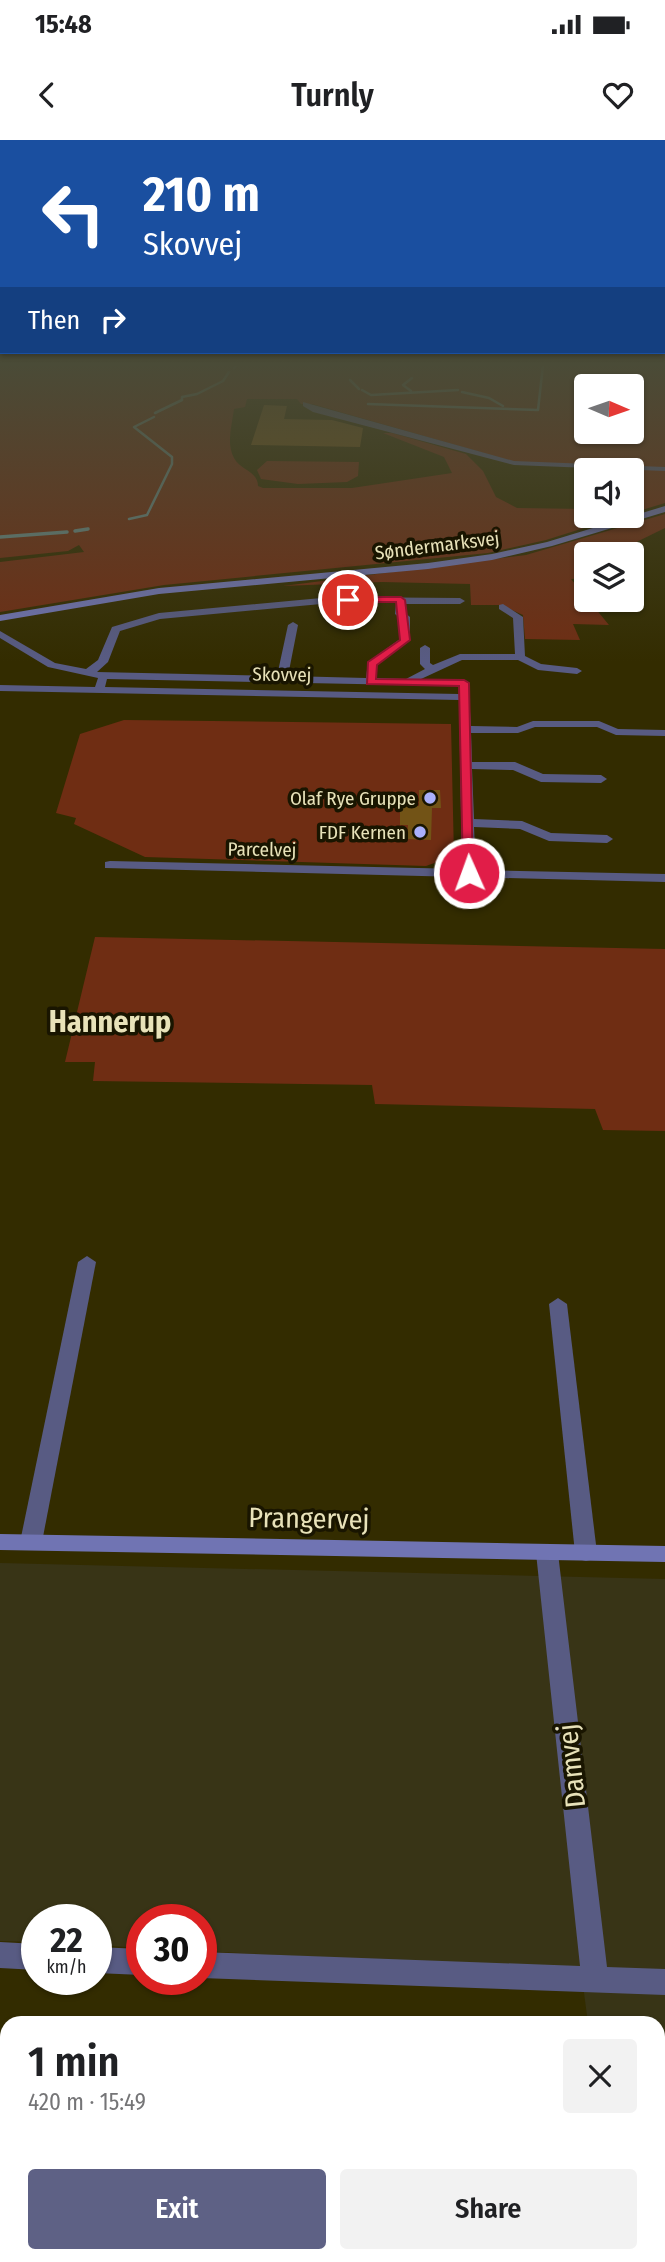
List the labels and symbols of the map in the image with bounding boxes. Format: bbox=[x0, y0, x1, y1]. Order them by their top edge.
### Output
north arrow bbox=[574, 374, 644, 444]
street label: Søndermarksvej bbox=[373, 526, 501, 565]
pin bbox=[318, 570, 378, 630]
street label: Skovvej bbox=[252, 662, 312, 687]
place label: Olaf Rye Gruppe bbox=[290, 787, 416, 810]
marker: Olaf Rye Gruppe bbox=[422, 790, 438, 806]
place label: FDF Kernen bbox=[319, 821, 406, 844]
marker: FDF Kernen bbox=[412, 824, 428, 840]
position arrow bbox=[432, 836, 506, 910]
street label: Parcelvej bbox=[227, 837, 297, 862]
district label: Hannerup bbox=[49, 1004, 171, 1040]
street label: Prangervej bbox=[248, 1501, 370, 1536]
street label: Damvej bbox=[551, 1722, 592, 1810]
speed limit sign: 30 bbox=[126, 1904, 217, 1995]

